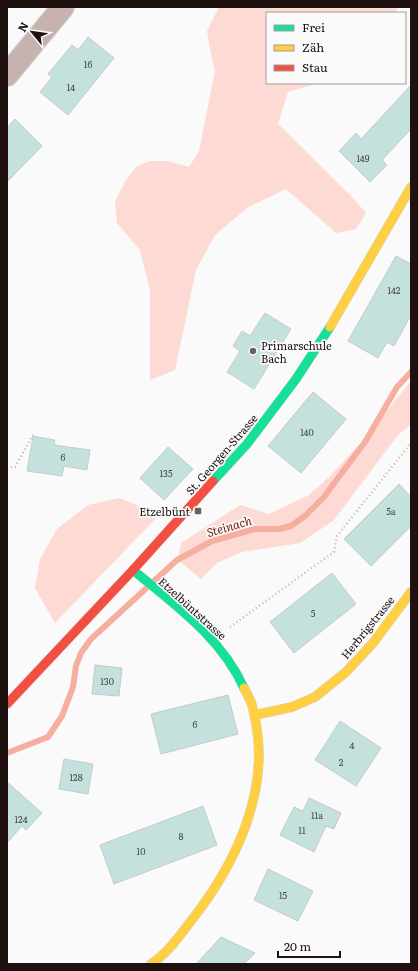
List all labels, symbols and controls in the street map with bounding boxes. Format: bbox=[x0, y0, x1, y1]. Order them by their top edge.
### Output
north arrow bbox=[12, 12, 52, 52]
legend bbox=[266, 12, 406, 84]
text: Frei bbox=[302, 18, 325, 36]
text: N bbox=[13, 19, 32, 35]
text: Zäh bbox=[302, 38, 324, 56]
house number: 16 bbox=[84, 57, 92, 71]
text: Stau bbox=[302, 58, 328, 76]
house number: 14 bbox=[67, 80, 75, 94]
house number: 149 bbox=[357, 151, 370, 165]
house number: 142 bbox=[388, 283, 401, 297]
place label: Primarschule Bach bbox=[261, 337, 332, 366]
marker: Primarschule Bach bbox=[248, 346, 258, 356]
street label: St. Georgen-Strasse bbox=[181, 410, 261, 498]
house number: 140 bbox=[300, 425, 314, 439]
house number: 6 bbox=[61, 450, 66, 464]
house number: 135 bbox=[159, 466, 173, 480]
place label: Etzelbünt bbox=[139, 503, 191, 519]
house number: 5a bbox=[386, 504, 396, 518]
marker: Etzelbünt bbox=[193, 506, 203, 516]
water label: Steinach bbox=[204, 511, 254, 541]
street label: Etzelbüntstrasse bbox=[156, 573, 231, 643]
street label: Herbrigstrasse bbox=[337, 592, 398, 662]
house number: 5 bbox=[311, 606, 316, 620]
house number: 130 bbox=[100, 674, 114, 688]
house number: 6 bbox=[193, 717, 198, 731]
house number: 4 bbox=[350, 738, 355, 752]
house number: 2 bbox=[339, 755, 344, 769]
house number: 128 bbox=[69, 770, 83, 784]
house number: 11a bbox=[311, 808, 323, 822]
house number: 124 bbox=[14, 812, 28, 826]
house number: 11 bbox=[298, 823, 306, 837]
house number: 8 bbox=[179, 829, 184, 843]
house number: 10 bbox=[137, 844, 145, 858]
house number: 15 bbox=[279, 888, 288, 902]
scale bar bbox=[278, 933, 340, 959]
text: 20 m bbox=[284, 937, 311, 955]

